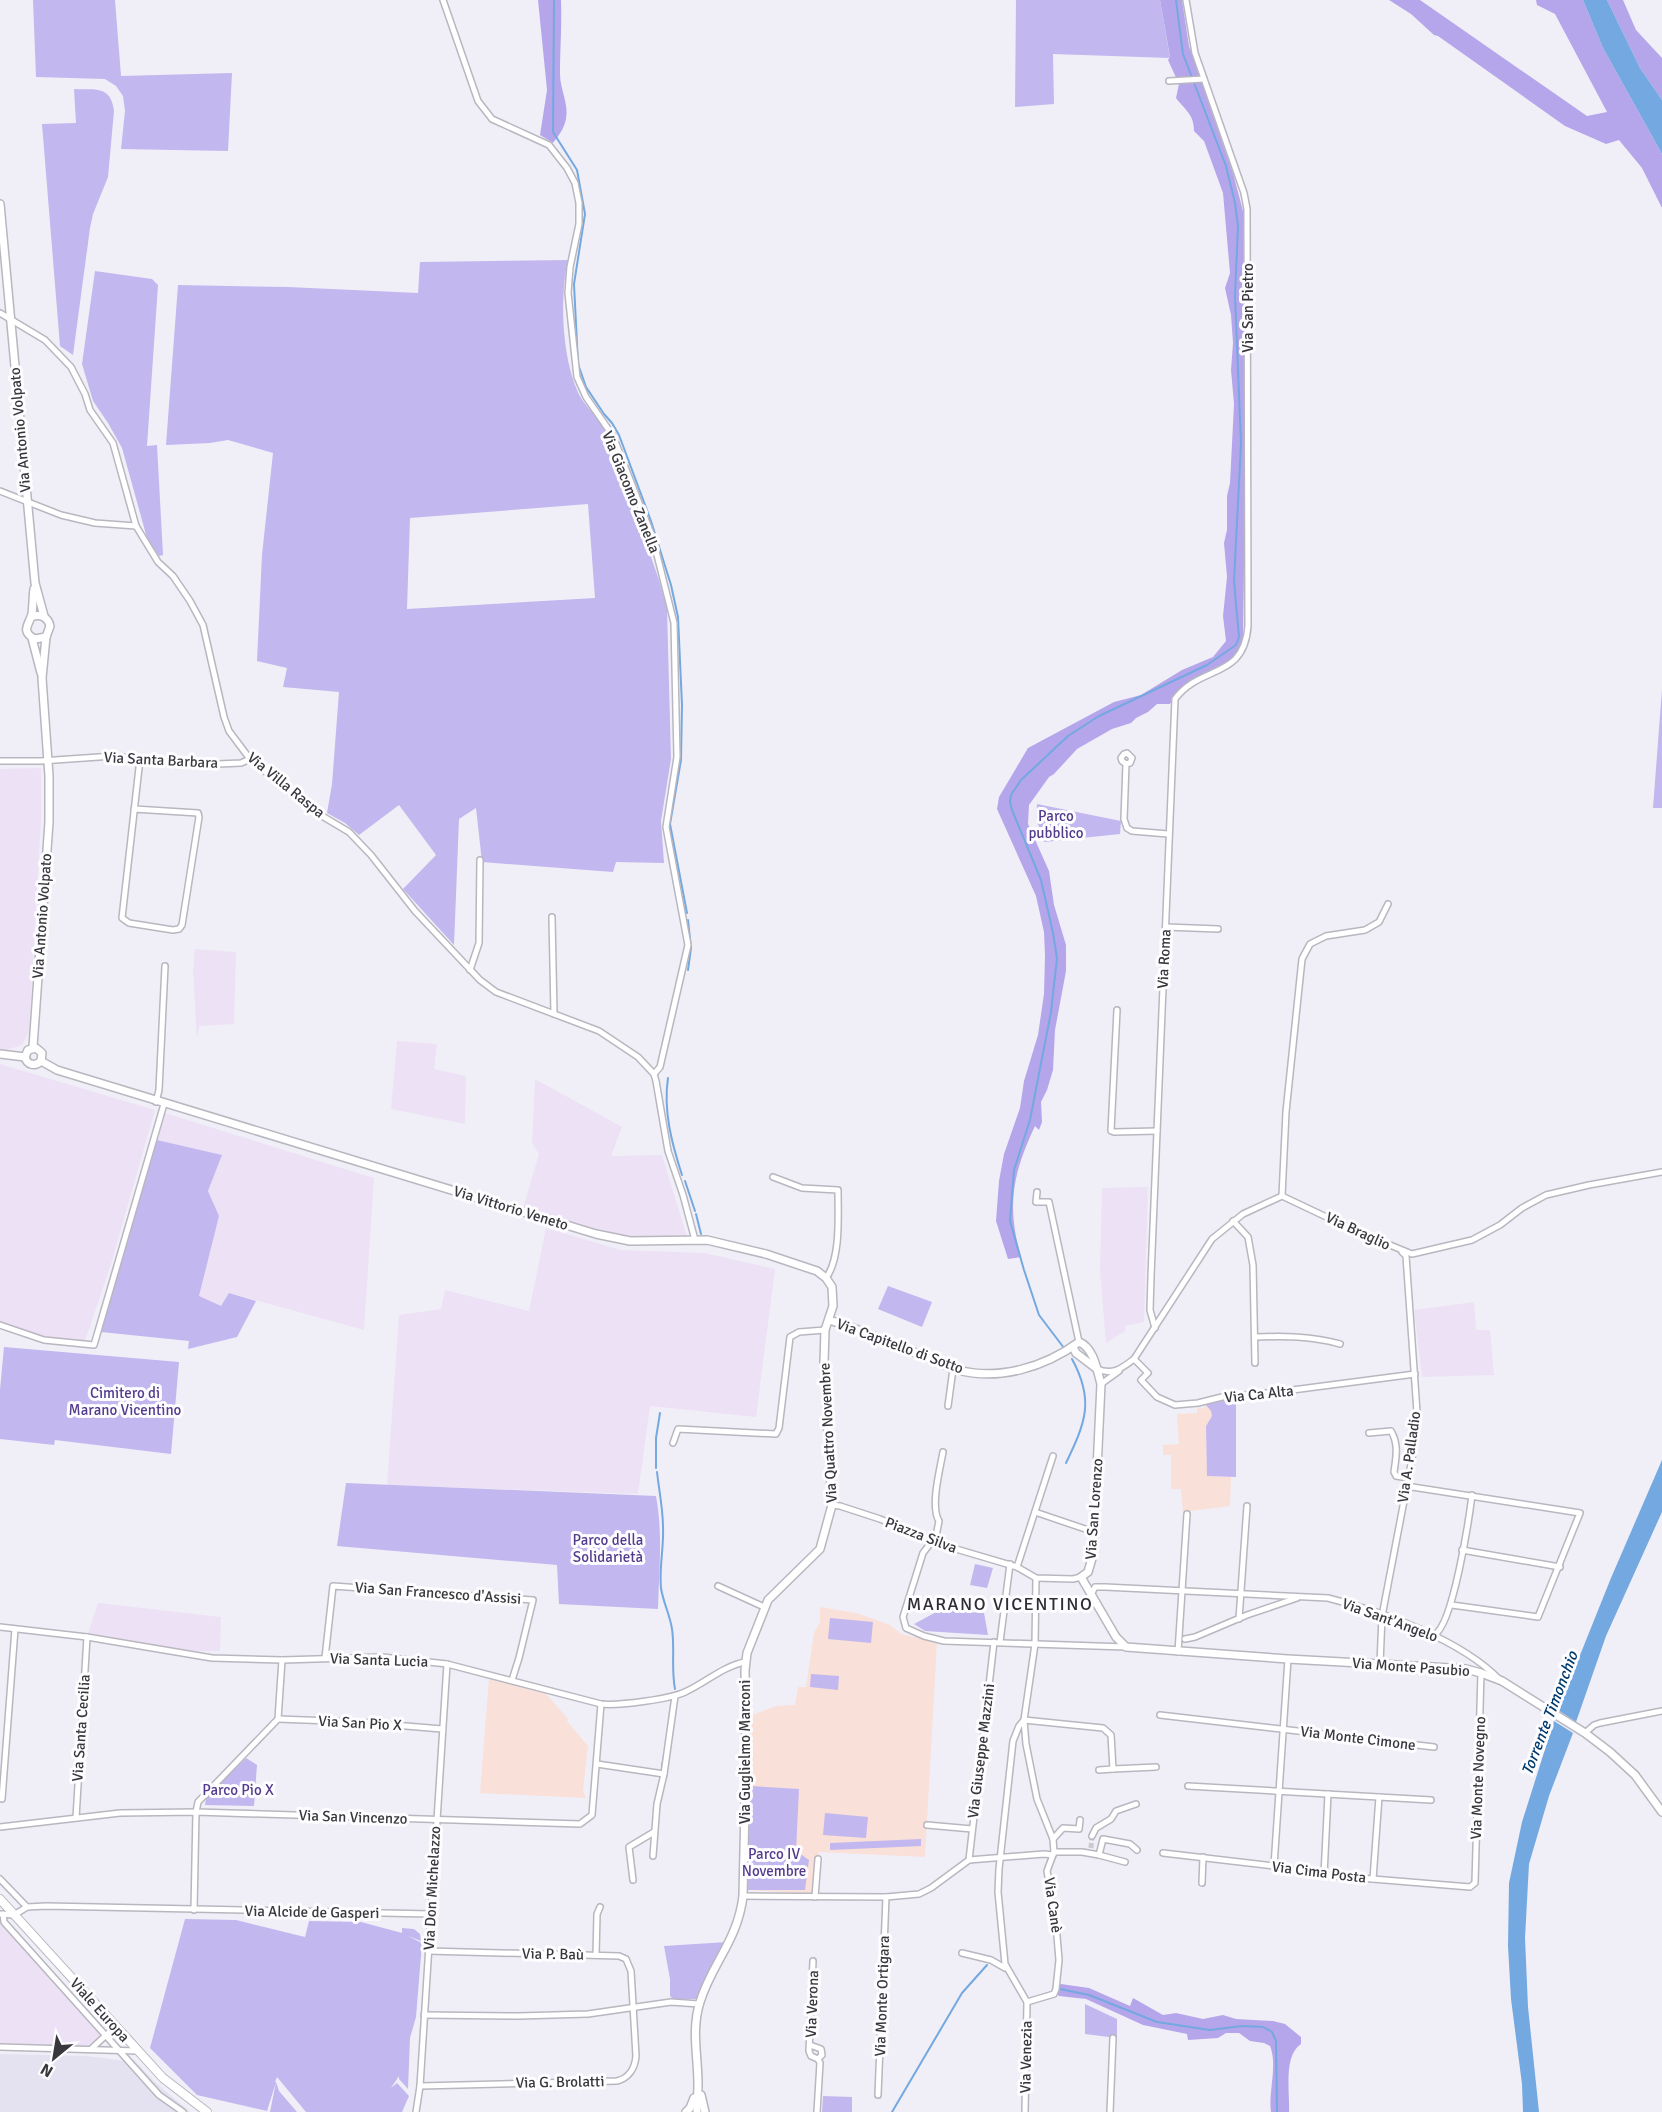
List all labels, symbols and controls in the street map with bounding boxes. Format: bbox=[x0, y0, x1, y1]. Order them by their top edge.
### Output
street label: Via San Pietro bbox=[1239, 263, 1257, 353]
street label: Via Antonio Volpato bbox=[6, 366, 34, 493]
street label: Via Giacomo Zanella bbox=[598, 428, 664, 556]
street label: Via Santa Barbara bbox=[103, 748, 219, 772]
street label: Via Villa Raspa bbox=[244, 748, 328, 822]
park label: Parco pubblico bbox=[1028, 807, 1084, 842]
street label: Via Antonio Volpato bbox=[29, 853, 55, 979]
street label: Via Roma bbox=[1153, 929, 1175, 989]
street label: Via Vittorio Veneto bbox=[451, 1182, 571, 1234]
street label: Via Braglio bbox=[1323, 1208, 1393, 1254]
street label: Via Capitello di Sotto bbox=[834, 1315, 966, 1377]
street label: Via Quattro Novembre bbox=[815, 1362, 841, 1504]
street label: Via Ca Alta bbox=[1224, 1381, 1294, 1407]
park label: Cimitero di Marano Vicentino bbox=[69, 1384, 182, 1419]
street label: Via A. Palladio bbox=[1394, 1410, 1424, 1504]
street label: Via San Lorenzo bbox=[1081, 1458, 1107, 1560]
street label: Piazza Silva bbox=[883, 1513, 959, 1557]
park label: Parco della Solidarietà bbox=[573, 1531, 643, 1566]
street label: Via San Francesco d'Assisi bbox=[354, 1578, 522, 1608]
district label: MARANO VICENTINO bbox=[907, 1593, 1093, 1615]
street label: Via Sant'Angelo bbox=[1340, 1594, 1441, 1646]
water label: Torrente Timonchio bbox=[1517, 1648, 1583, 1778]
street label: Via Santa Lucia bbox=[330, 1649, 428, 1671]
street label: Via Monte Pasubio bbox=[1352, 1654, 1471, 1680]
street label: Via Santa Cecilia bbox=[68, 1674, 94, 1782]
street label: Via Guglielmo Marconi bbox=[736, 1680, 754, 1824]
street label: Via Giuseppe Mazzini bbox=[964, 1683, 998, 1819]
street label: Via San Pio X bbox=[318, 1712, 402, 1734]
street label: Via Monte Novegno bbox=[1467, 1716, 1489, 1840]
street label: Via Monte Cimone bbox=[1299, 1722, 1417, 1754]
park label: Parco Pio X bbox=[202, 1781, 274, 1799]
street label: Via San Vincenzo bbox=[298, 1806, 408, 1828]
street label: Via Don Michelazzo bbox=[420, 1825, 444, 1951]
park label: Parco IV Novembre bbox=[742, 1845, 806, 1880]
street label: Via Cima Posta bbox=[1271, 1857, 1367, 1887]
street label: Via Canè bbox=[1040, 1876, 1066, 1934]
street label: Via Alcide de Gasperi bbox=[244, 1902, 380, 1922]
street label: Via Monte Ortigara bbox=[871, 1935, 893, 2057]
street label: Via P. Baù bbox=[522, 1944, 584, 1964]
street label: Via Verona bbox=[802, 1970, 822, 2038]
street label: Viale Europa bbox=[66, 1974, 134, 2046]
street label: Via Venezia bbox=[1016, 2020, 1036, 2094]
north arrow bbox=[24, 2028, 84, 2088]
text: N bbox=[37, 2059, 57, 2082]
street label: Via G. Brolatti bbox=[515, 2072, 605, 2092]

